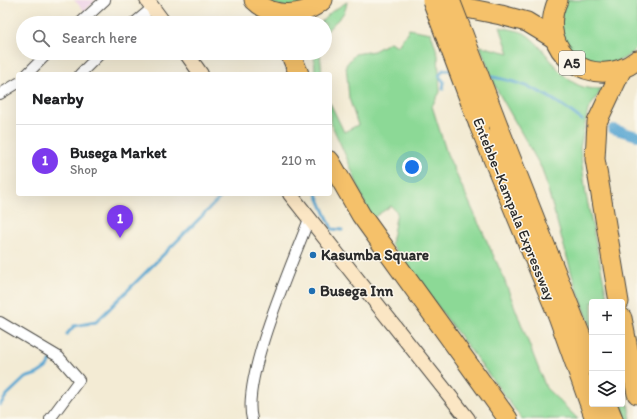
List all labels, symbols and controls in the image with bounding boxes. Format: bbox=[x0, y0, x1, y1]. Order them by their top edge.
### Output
search box bbox=[16, 16, 332, 60]
icon: search bbox=[30, 27, 52, 49]
text: Search here bbox=[62, 29, 137, 47]
road number: A5 bbox=[559, 51, 585, 75]
text: Nearby bbox=[32, 88, 84, 108]
street label: Entebbe–Kampala Expressway bbox=[469, 115, 559, 303]
text: Busega Market bbox=[70, 144, 167, 162]
text: 1 bbox=[42, 153, 48, 168]
text: 210 m bbox=[281, 153, 316, 168]
your location bbox=[402, 157, 422, 177]
text: Shop bbox=[70, 162, 97, 177]
pin: 1 bbox=[107, 205, 133, 238]
place label: Kasumba Square bbox=[321, 246, 429, 265]
marker: Kasumba Square bbox=[308, 250, 318, 260]
place label: Busega Inn bbox=[320, 282, 394, 301]
marker: Busega Inn bbox=[307, 286, 317, 296]
map controls bbox=[589, 299, 625, 407]
button: + bbox=[589, 299, 625, 335]
button: − bbox=[589, 335, 625, 371]
button: layers bbox=[589, 371, 625, 407]

